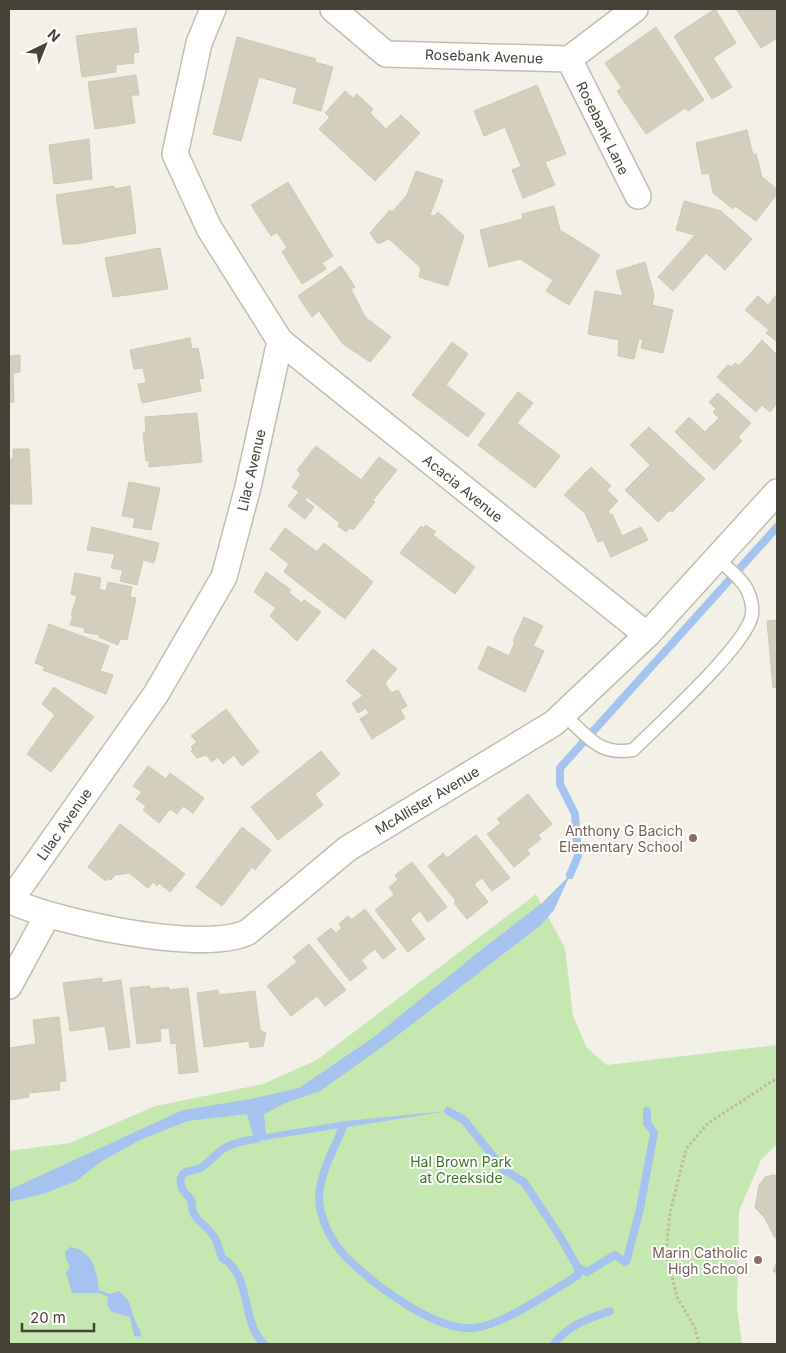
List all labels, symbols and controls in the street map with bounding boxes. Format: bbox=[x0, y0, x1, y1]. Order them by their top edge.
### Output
north arrow bbox=[20, 20, 70, 70]
text: N bbox=[45, 25, 64, 45]
street label: Rosebank Avenue bbox=[425, 45, 543, 67]
street label: Rosebank Lane bbox=[573, 79, 633, 177]
street label: Lilac Avenue bbox=[233, 427, 269, 513]
street label: Acacia Avenue bbox=[420, 451, 506, 525]
street label: McAllister Avenue bbox=[372, 762, 482, 838]
street label: Lilac Avenue bbox=[33, 785, 95, 863]
place label: Anthony G Bacich Elementary School bbox=[559, 822, 683, 855]
marker: Anthony G Bacich Elementary School bbox=[687, 832, 699, 844]
park label: Hal Brown Park at Creekside bbox=[410, 1153, 512, 1186]
place label: Marin Catholic High School bbox=[652, 1244, 748, 1277]
marker: Marin Catholic High School bbox=[752, 1254, 764, 1266]
scale bar bbox=[22, 1300, 95, 1332]
text: 20 m bbox=[30, 1308, 66, 1327]

